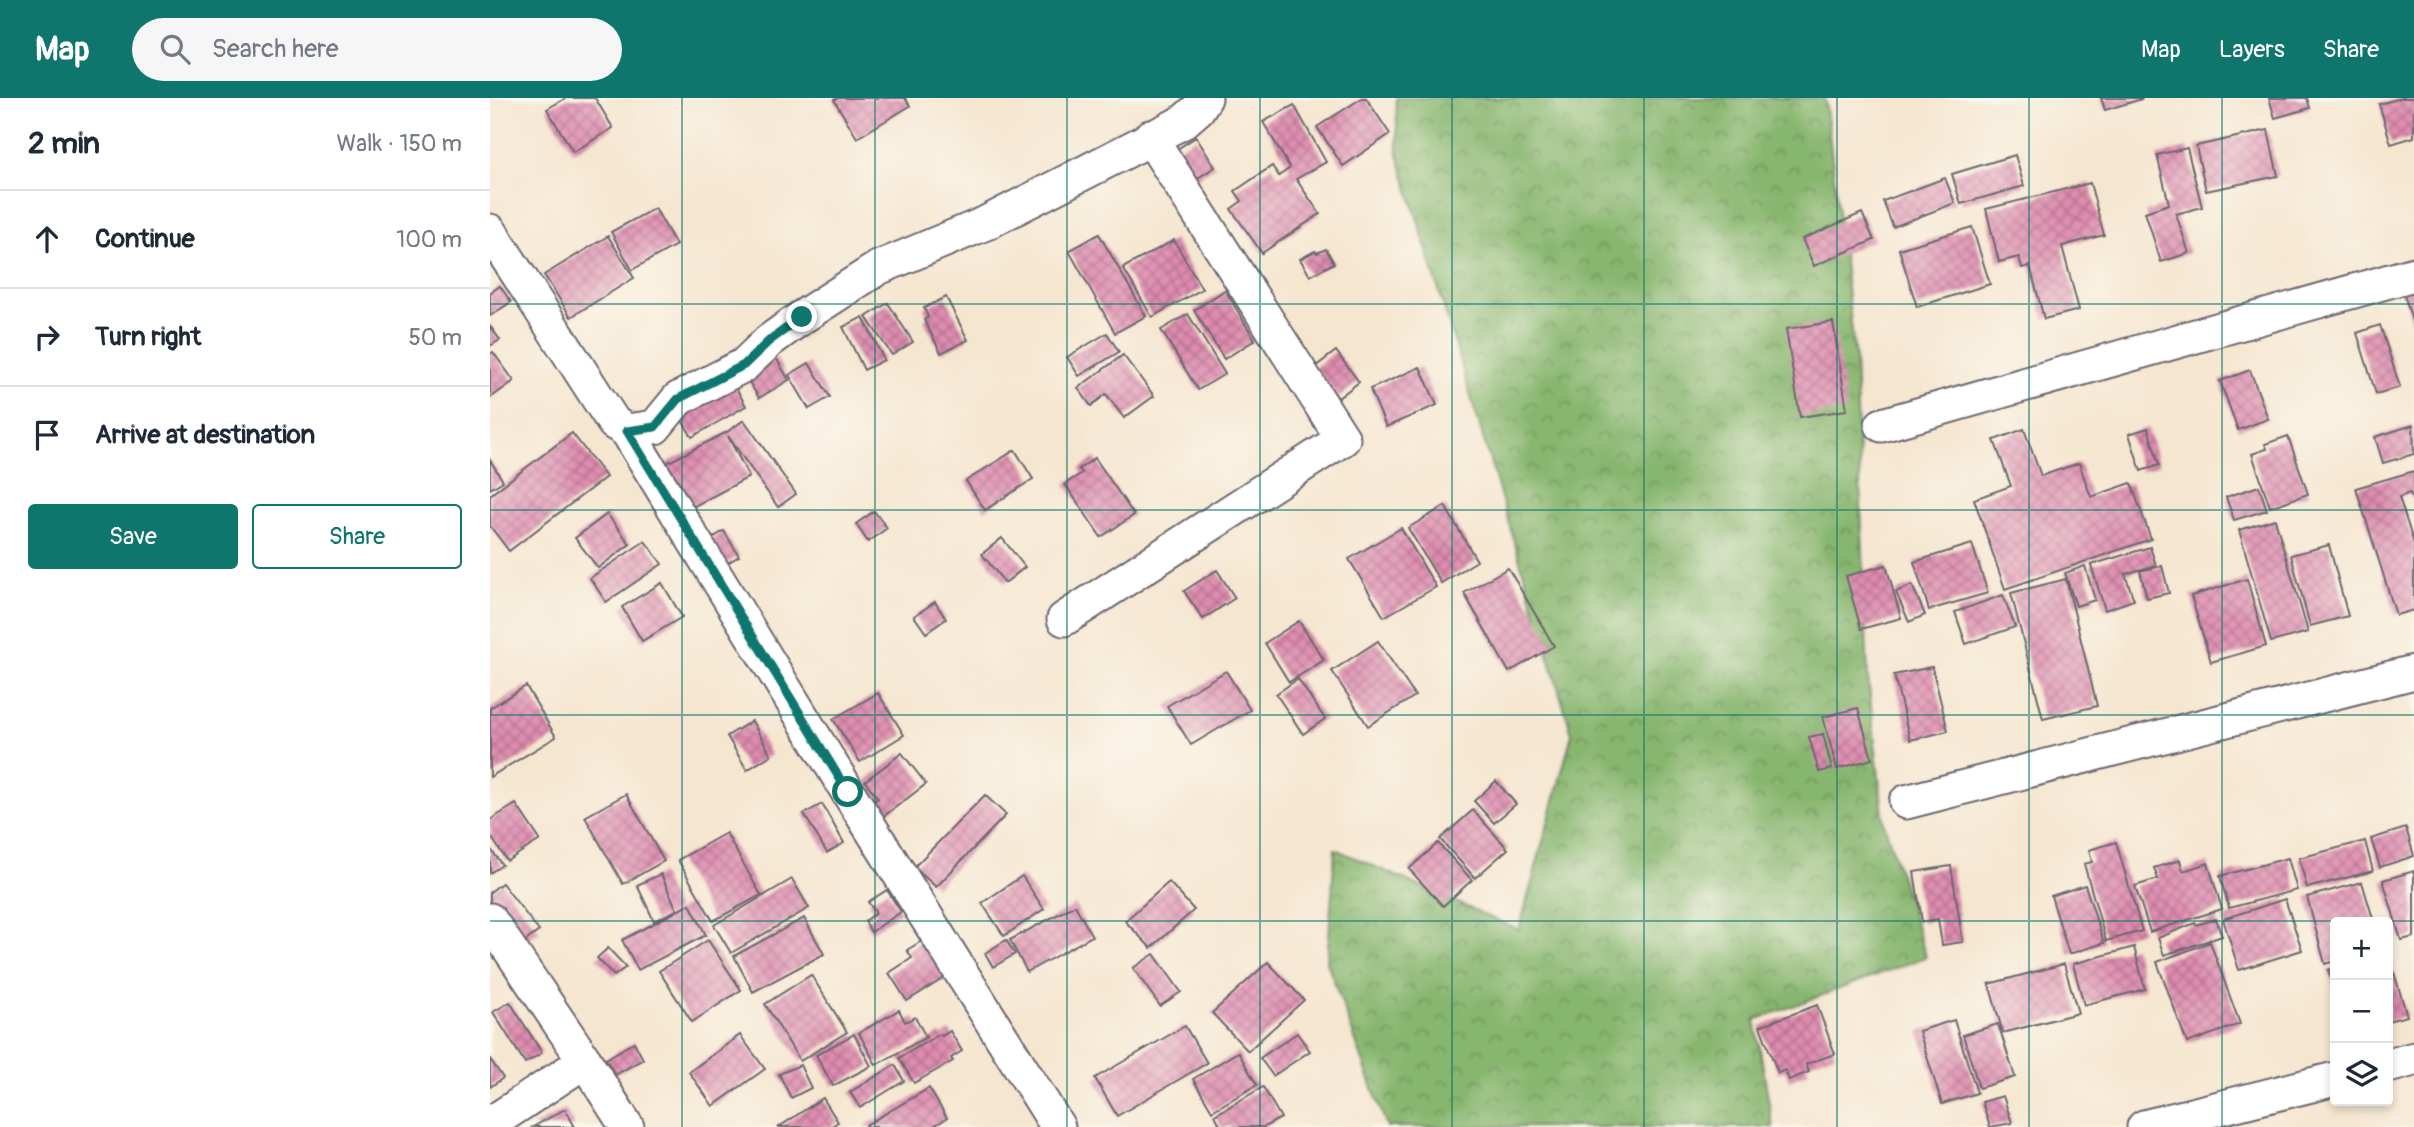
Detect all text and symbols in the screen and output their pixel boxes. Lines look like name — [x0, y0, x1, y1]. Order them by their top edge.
search box — [132, 18, 622, 81]
text: Map — [35, 29, 90, 70]
icon: search — [156, 30, 194, 68]
text: Search here — [212, 33, 339, 65]
text: Map — [2141, 35, 2181, 64]
text: Layers — [2219, 35, 2285, 64]
text: Share — [2323, 35, 2379, 64]
text: 2 min — [28, 125, 100, 162]
text: Walk · 150 m — [337, 129, 462, 158]
icon: ahead — [28, 220, 66, 258]
text: Continue — [95, 223, 195, 255]
text: 100 m — [396, 225, 462, 254]
route end — [786, 301, 817, 332]
icon: right — [28, 318, 66, 356]
text: Turn right — [95, 321, 201, 353]
text: 50 m — [408, 323, 462, 352]
icon: arrive — [28, 416, 66, 454]
text: Arrive at destination — [95, 419, 315, 451]
button: Save — [28, 504, 238, 569]
button: Share — [252, 504, 462, 569]
route start — [832, 776, 863, 807]
map controls — [2330, 917, 2393, 1106]
button: + — [2330, 917, 2393, 980]
button: − — [2330, 980, 2393, 1043]
button: layers — [2330, 1043, 2393, 1106]

